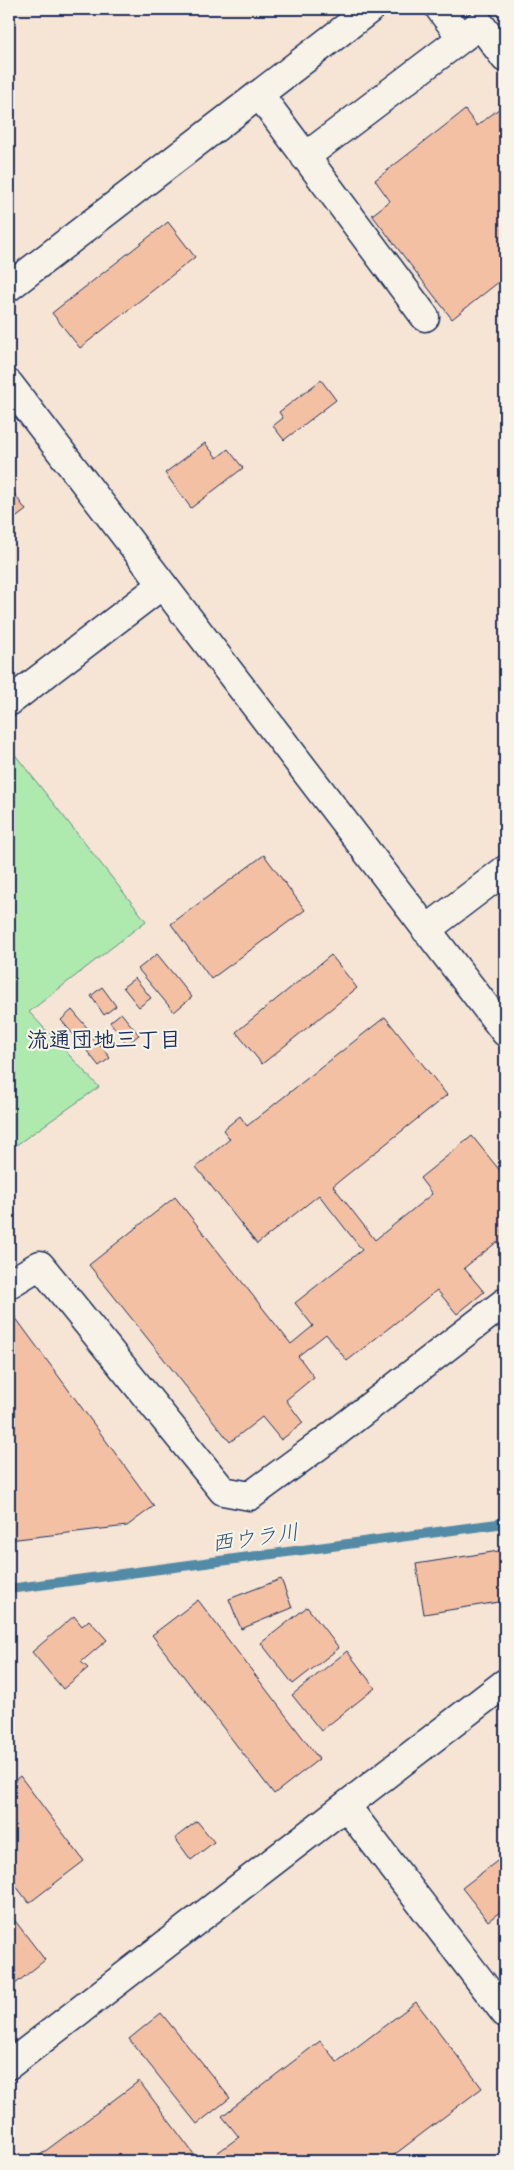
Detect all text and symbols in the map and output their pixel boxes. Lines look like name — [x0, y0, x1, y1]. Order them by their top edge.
district label: 流通団地三丁目 — [27, 1026, 181, 1054]
water label: 西ウラ川 — [210, 1518, 301, 1558]

